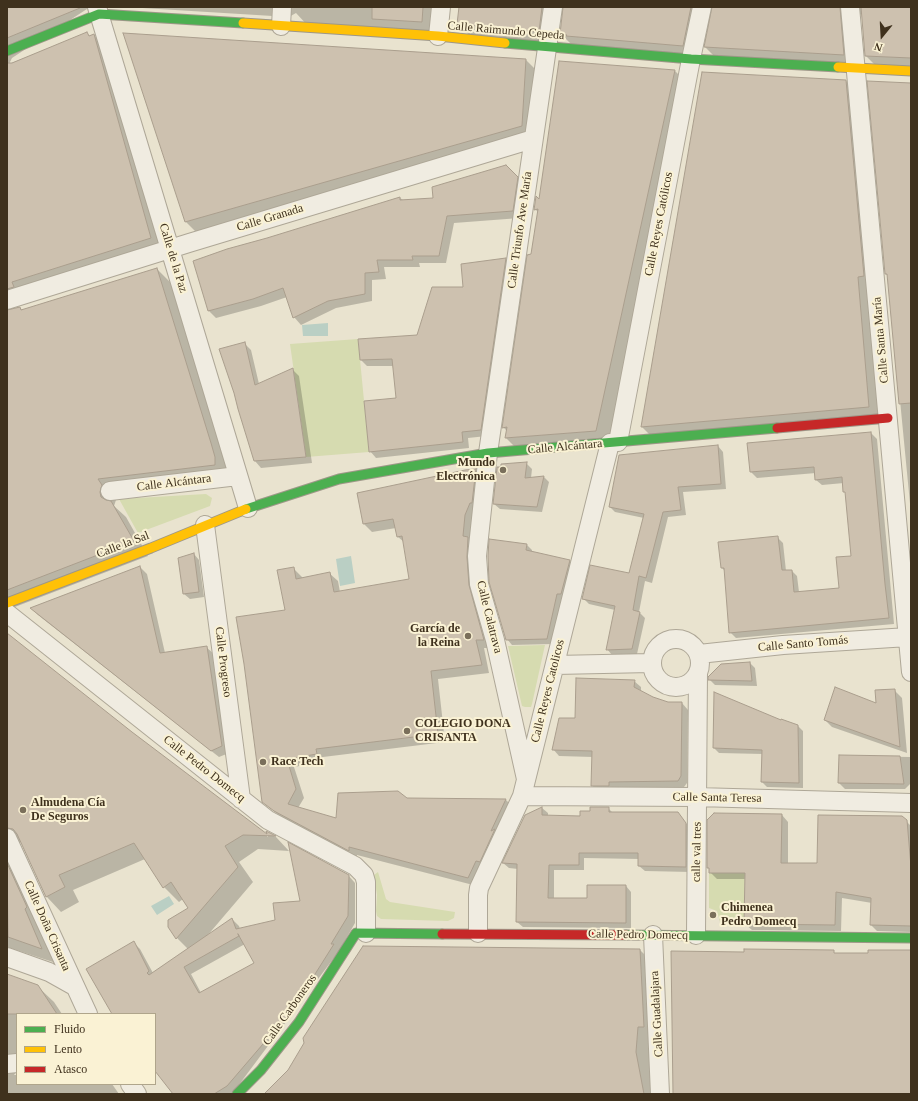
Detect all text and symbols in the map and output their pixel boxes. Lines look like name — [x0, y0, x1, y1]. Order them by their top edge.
north arrow — [862, 16, 902, 56]
street label: Calle Raimundo Cepeda — [447, 19, 565, 43]
text: N — [873, 40, 884, 54]
street label: Calle Triunfo Ave María — [505, 170, 535, 290]
street label: Calle Reyes Católicos — [642, 171, 676, 277]
street label: Calle Granada — [235, 201, 305, 235]
street label: Calle de la Paz — [156, 222, 190, 294]
street label: Calle Santa María — [870, 296, 892, 384]
street label: Calle Alcántara — [527, 437, 603, 457]
place label: Mundo Electrónica — [436, 456, 495, 484]
marker: Mundo Electrónica — [498, 465, 508, 475]
street label: Calle Alcántara — [136, 471, 212, 495]
street label: Calle la Sal — [95, 528, 151, 562]
street label: Calle Calatrava — [473, 579, 505, 655]
place label: García de la Reina — [410, 622, 460, 650]
street label: Calle Progreso — [212, 626, 234, 698]
marker: García de la Reina — [463, 631, 473, 641]
street label: Calle Santo Tomás — [757, 633, 849, 655]
street label: Calle Reyes Catolicos — [528, 638, 568, 744]
place label: COLEGIO DONA CRISANTA — [415, 717, 511, 745]
marker: COLEGIO DONA CRISANTA — [402, 726, 412, 736]
street label: Calle Pedro Domecq — [160, 733, 248, 805]
place label: Race Tech — [271, 755, 324, 769]
marker: Race Tech — [258, 757, 268, 767]
street label: Calle Santa Teresa — [672, 790, 762, 806]
place label: Almudena Cía De Seguros — [31, 796, 105, 824]
marker: Almudena Cía De Seguros — [18, 805, 28, 815]
street label: calle val tres — [689, 822, 705, 882]
street label: Calle Doña Crisanta — [21, 879, 73, 973]
place label: Chimenea Pedro Domecq — [721, 901, 796, 929]
marker: Chimenea Pedro Domecq — [708, 910, 718, 920]
street label: Calle Pedro Domecq — [588, 927, 688, 943]
street label: Calle Guadalajara — [648, 971, 666, 1057]
street label: Calle Carboneros — [260, 972, 320, 1048]
legend — [16, 1013, 156, 1085]
text: Fluido — [54, 1022, 85, 1036]
text: Lento — [54, 1042, 82, 1056]
text: Atasco — [54, 1062, 87, 1076]

